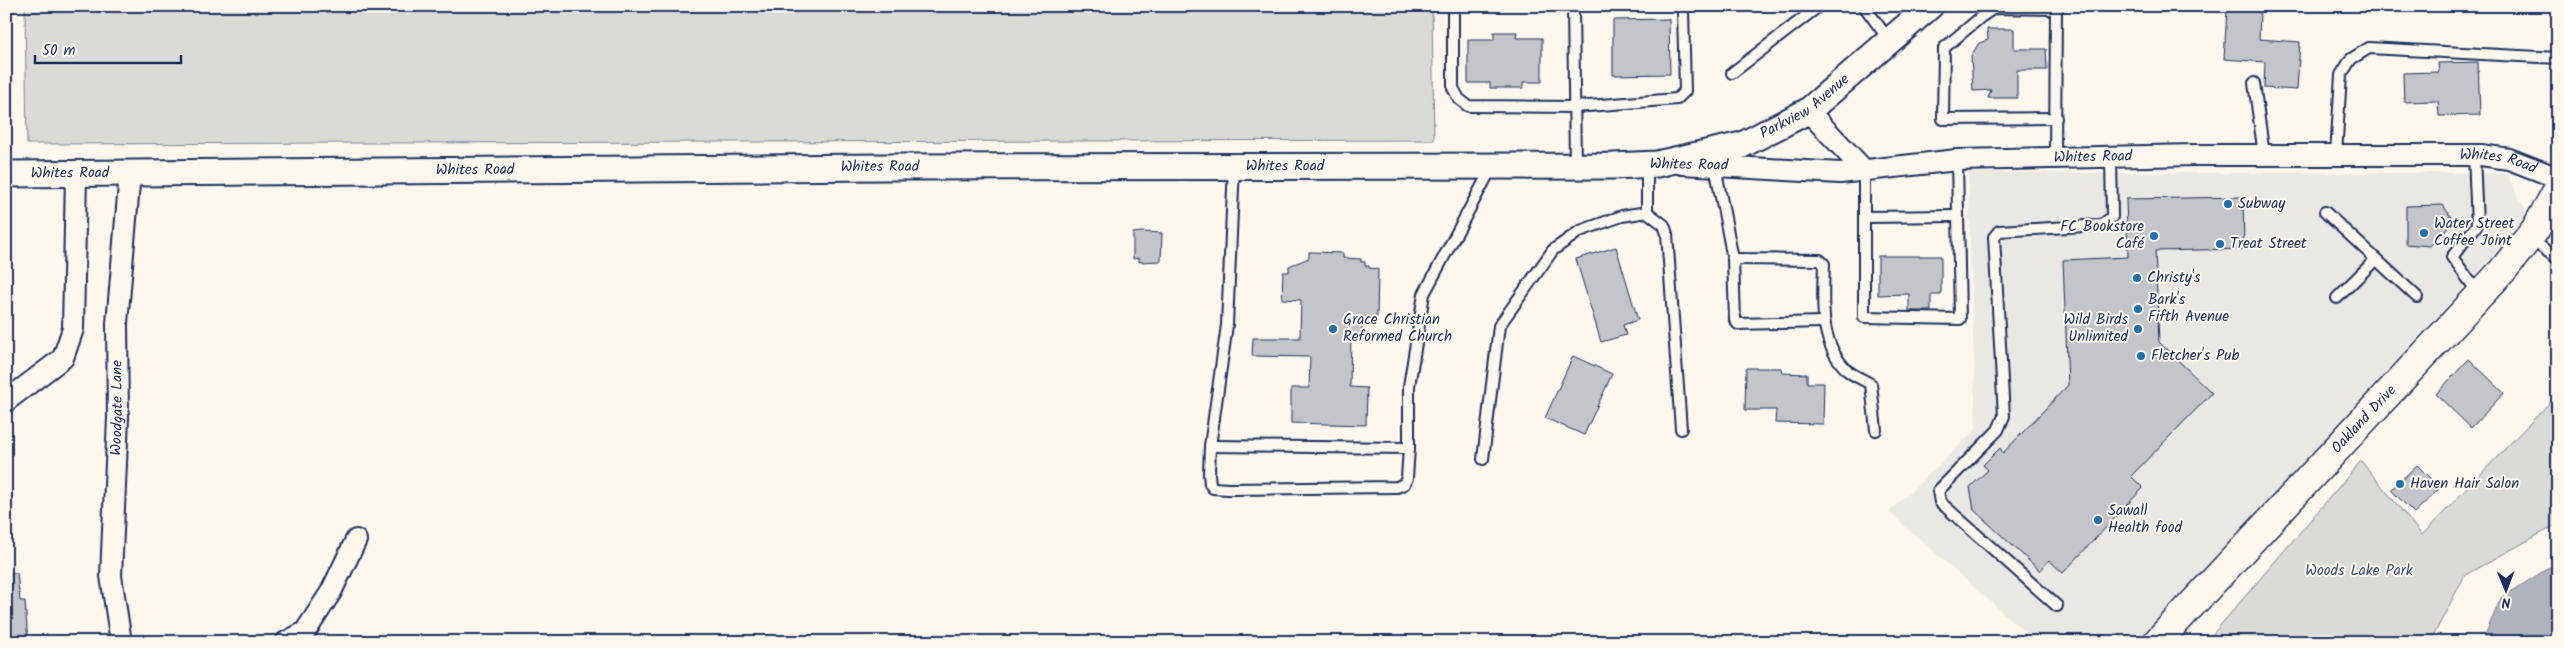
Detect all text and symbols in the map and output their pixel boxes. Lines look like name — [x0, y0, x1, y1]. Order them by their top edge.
scale bar — [35, 32, 181, 64]
text: 50 m — [42, 39, 76, 63]
street label: Parkview Avenue — [1756, 68, 1855, 146]
street label: Whites Road — [2460, 143, 2541, 181]
street label: Whites Road — [2054, 144, 2133, 170]
street label: Whites Road — [1650, 152, 1729, 178]
street label: Whites Road — [1246, 154, 1325, 179]
street label: Whites Road — [841, 155, 920, 179]
street label: Whites Road — [436, 158, 515, 183]
street label: Whites Road — [31, 161, 110, 186]
place label: Subway — [2238, 192, 2286, 216]
marker: Subway — [2222, 198, 2234, 210]
place label: Water Street Coffee Joint — [2434, 212, 2515, 253]
place label: FC Bookstore Café — [2060, 215, 2145, 256]
marker: Water Street Coffee Joint — [2418, 227, 2430, 239]
marker: FC Bookstore Café — [2148, 230, 2160, 242]
place label: Treat Street — [2230, 232, 2307, 256]
marker: Treat Street — [2214, 238, 2226, 250]
place label: Christy's — [2147, 266, 2201, 290]
marker: Christy's — [2131, 272, 2143, 284]
place label: Bark's Fifth Avenue — [2148, 288, 2229, 329]
marker: Bark's Fifth Avenue — [2132, 303, 2144, 315]
place label: Grace Christian Reformed Church — [1343, 308, 1452, 349]
place label: Wild Birds Unlimited — [2064, 308, 2129, 349]
marker: Grace Christian Reformed Church — [1327, 323, 1339, 335]
marker: Wild Birds Unlimited — [2132, 323, 2144, 335]
place label: Fletcher's Pub — [2151, 344, 2239, 368]
marker: Fletcher's Pub — [2135, 350, 2147, 362]
street label: Woodgate Lane — [104, 360, 130, 456]
street label: Oakland Drive — [2326, 379, 2403, 459]
place label: Haven Hair Salon — [2410, 472, 2519, 496]
marker: Haven Hair Salon — [2394, 478, 2406, 490]
place label: Sawall Health food — [2108, 499, 2183, 540]
marker: Sawall Health food — [2092, 514, 2104, 526]
park label: Woods Lake Park — [2305, 559, 2414, 583]
north arrow — [2482, 566, 2532, 616]
text: N — [2501, 591, 2511, 613]

